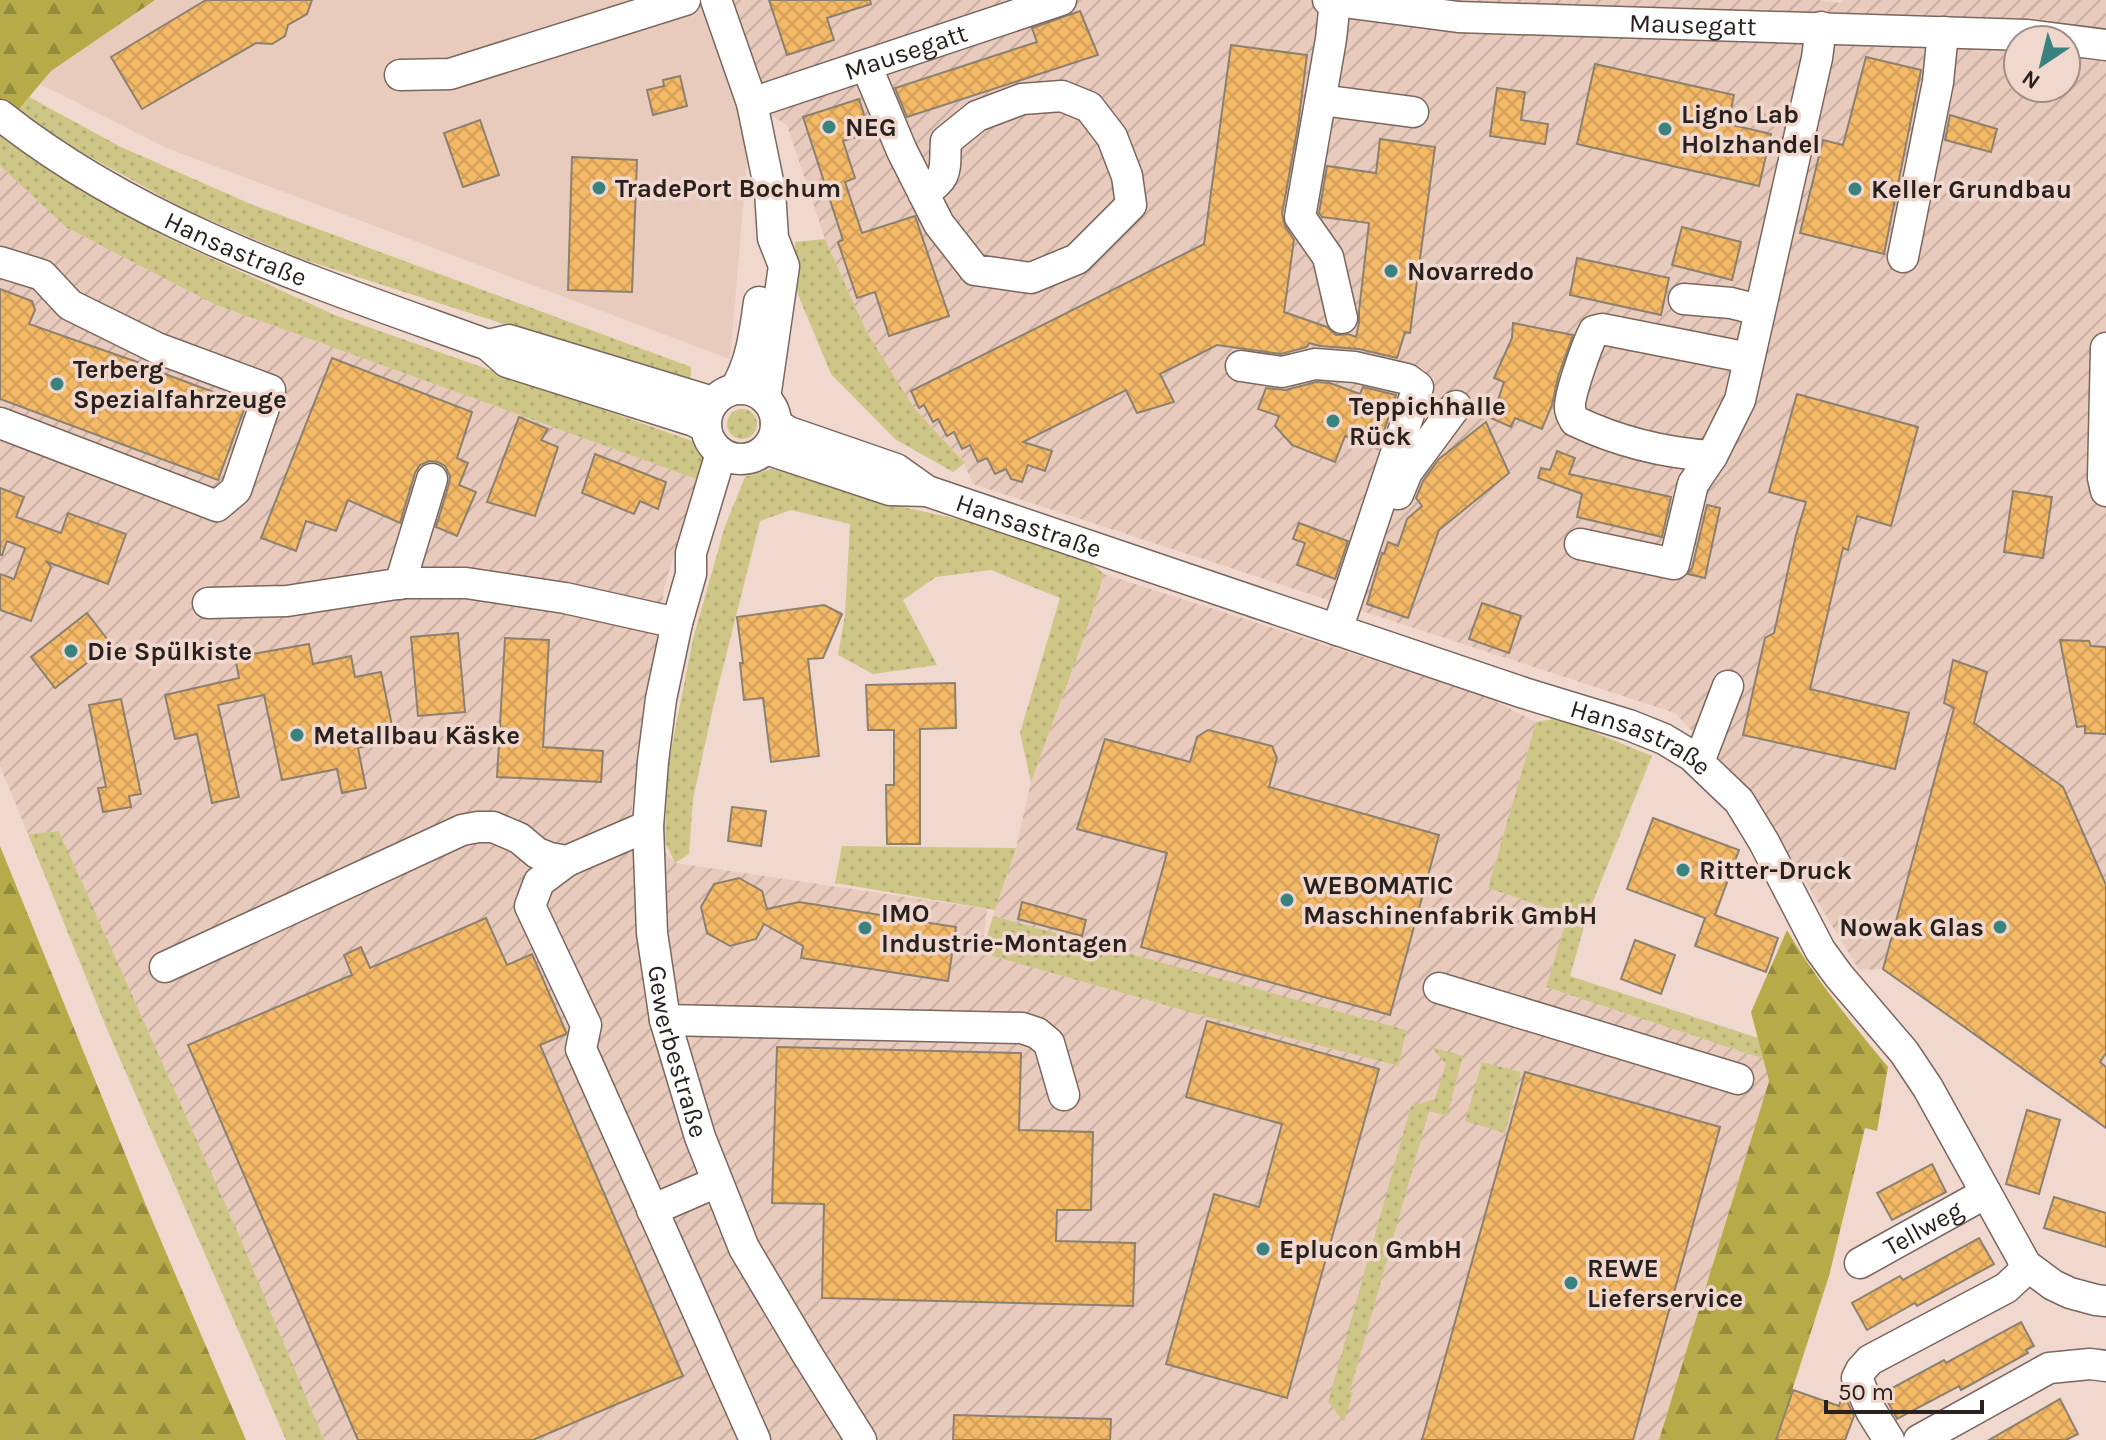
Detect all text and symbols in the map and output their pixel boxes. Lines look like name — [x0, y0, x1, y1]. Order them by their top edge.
street label: Mausegatt — [1628, 7, 1757, 42]
street label: Mausegatt — [840, 17, 971, 87]
north arrow — [2002, 24, 2082, 104]
text: N — [2017, 64, 2045, 95]
place label: Ligno Lab Holzhandel — [1681, 99, 1820, 160]
place label: NEG — [845, 112, 897, 143]
marker: NEG — [820, 118, 838, 136]
marker: Ligno Lab Holzhandel — [1656, 120, 1674, 138]
place label: TradePort Bochum — [615, 173, 841, 204]
place label: Keller Grundbau — [1871, 174, 2072, 205]
marker: TradePort Bochum — [590, 179, 608, 197]
marker: Keller Grundbau — [1846, 180, 1864, 198]
street label: Hansastraße — [159, 204, 311, 293]
place label: Novarredo — [1407, 256, 1534, 287]
marker: Novarredo — [1382, 262, 1400, 280]
place label: Terberg Spezialfahrzeuge — [73, 354, 287, 415]
marker: Terberg Spezialfahrzeuge — [48, 375, 66, 393]
place label: Teppichhalle Rück — [1349, 391, 1506, 452]
marker: Teppichhalle Rück — [1324, 412, 1342, 430]
street label: Hansastraße — [952, 486, 1106, 564]
place label: Die Spülkiste — [87, 636, 252, 667]
marker: Die Spülkiste — [62, 642, 80, 660]
street label: Hansastraße — [1567, 693, 1718, 782]
place label: Metallbau Käske — [313, 720, 520, 751]
marker: Metallbau Käske — [288, 726, 306, 744]
place label: Ritter-Druck — [1699, 855, 1852, 886]
marker: Ritter-Druck — [1674, 861, 1692, 879]
place label: WEBOMATIC Maschinenfabrik GmbH — [1303, 870, 1597, 931]
marker: WEBOMATIC Maschinenfabrik GmbH — [1278, 891, 1296, 909]
place label: IMO Industrie-Montagen — [881, 898, 1128, 959]
place label: Nowak Glas — [1839, 912, 1984, 943]
marker: Nowak Glas — [1991, 918, 2009, 936]
marker: IMO Industrie-Montagen — [856, 919, 874, 937]
street label: Gewerbestraße — [642, 963, 715, 1141]
street label: Tellweg — [1878, 1193, 1968, 1262]
place label: Eplucon GmbH — [1279, 1234, 1462, 1265]
marker: Eplucon GmbH — [1254, 1240, 1272, 1258]
place label: REWE Lieferservice — [1587, 1253, 1743, 1314]
marker: REWE Lieferservice — [1562, 1274, 1580, 1292]
scale bar — [1826, 1364, 1982, 1414]
text: 50 m — [1838, 1378, 1894, 1406]

